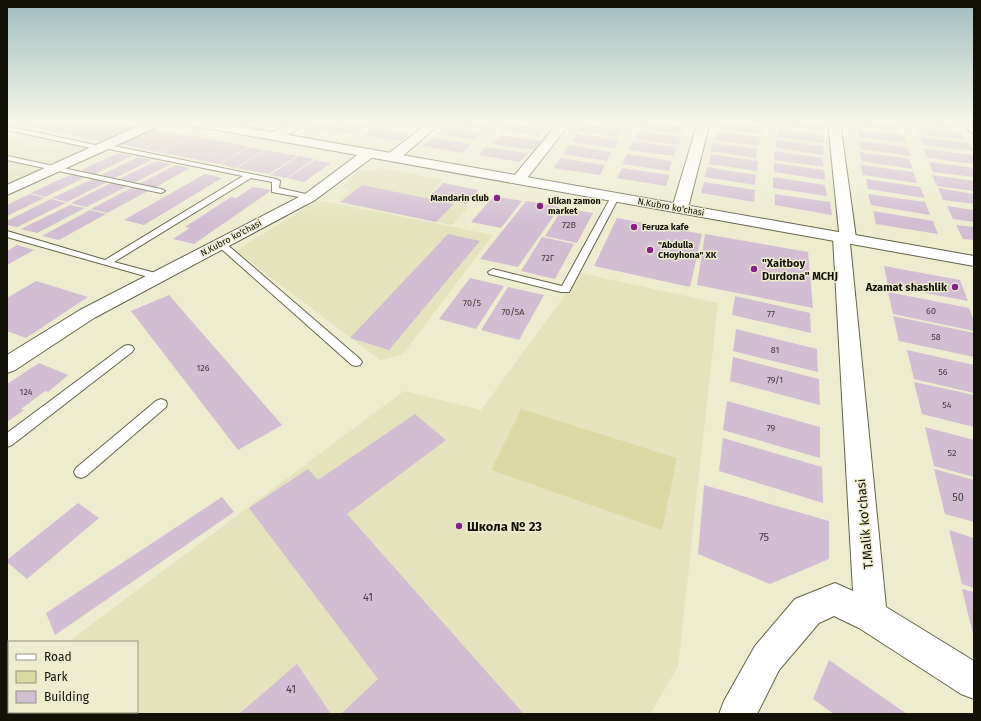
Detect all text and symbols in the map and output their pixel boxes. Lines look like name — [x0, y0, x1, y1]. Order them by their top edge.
place label: Mandarin club — [430, 193, 490, 203]
marker: Mandarin club — [492, 193, 502, 203]
place label: Ulkan zamon market — [548, 196, 601, 216]
street label: N.Kubro ko'chasi — [637, 196, 705, 218]
marker: Ulkan zamon market — [535, 201, 545, 211]
street label: N.Kubro ko'chasi — [199, 218, 263, 258]
house number: 72В — [562, 220, 576, 230]
marker: Feruza kafe — [629, 222, 639, 232]
place label: Feruza kafe — [642, 222, 689, 232]
place label: "Abdulla CHoyhona" XK — [658, 240, 717, 260]
marker: "Abdulla CHoyhona" XK — [645, 245, 655, 255]
house number: 72Г — [542, 253, 555, 263]
place label: "Xaitboy Durdona" MCHJ — [762, 257, 838, 283]
marker: "Xaitboy Durdona" MCHJ — [749, 264, 759, 274]
place label: Azamat shashlik — [865, 281, 948, 294]
marker: Azamat shashlik — [950, 282, 960, 292]
house number: 70/5 — [463, 298, 481, 308]
house number: 60 — [926, 306, 936, 316]
house number: 70/5А — [501, 307, 525, 317]
house number: 77 — [767, 309, 775, 319]
house number: 58 — [931, 332, 941, 342]
house number: 81 — [771, 345, 779, 355]
house number: 126 — [196, 363, 210, 373]
house number: 56 — [938, 367, 948, 377]
house number: 79/1 — [767, 375, 783, 385]
house number: 124 — [20, 387, 33, 397]
house number: 54 — [942, 400, 952, 410]
house number: 79 — [767, 423, 776, 433]
house number: 52 — [948, 448, 956, 458]
street label: T.Malik ko'chasi — [853, 478, 876, 570]
house number: 50 — [952, 491, 964, 504]
place label: Школа № 23 — [467, 519, 542, 534]
marker: Школа № 23 — [454, 521, 464, 531]
house number: 75 — [759, 531, 770, 544]
house number: 41 — [363, 591, 373, 604]
legend — [8, 641, 138, 713]
text: Road — [44, 650, 72, 664]
text: Park — [44, 670, 68, 684]
house number: 41 — [286, 683, 296, 696]
text: Building — [44, 690, 90, 704]

